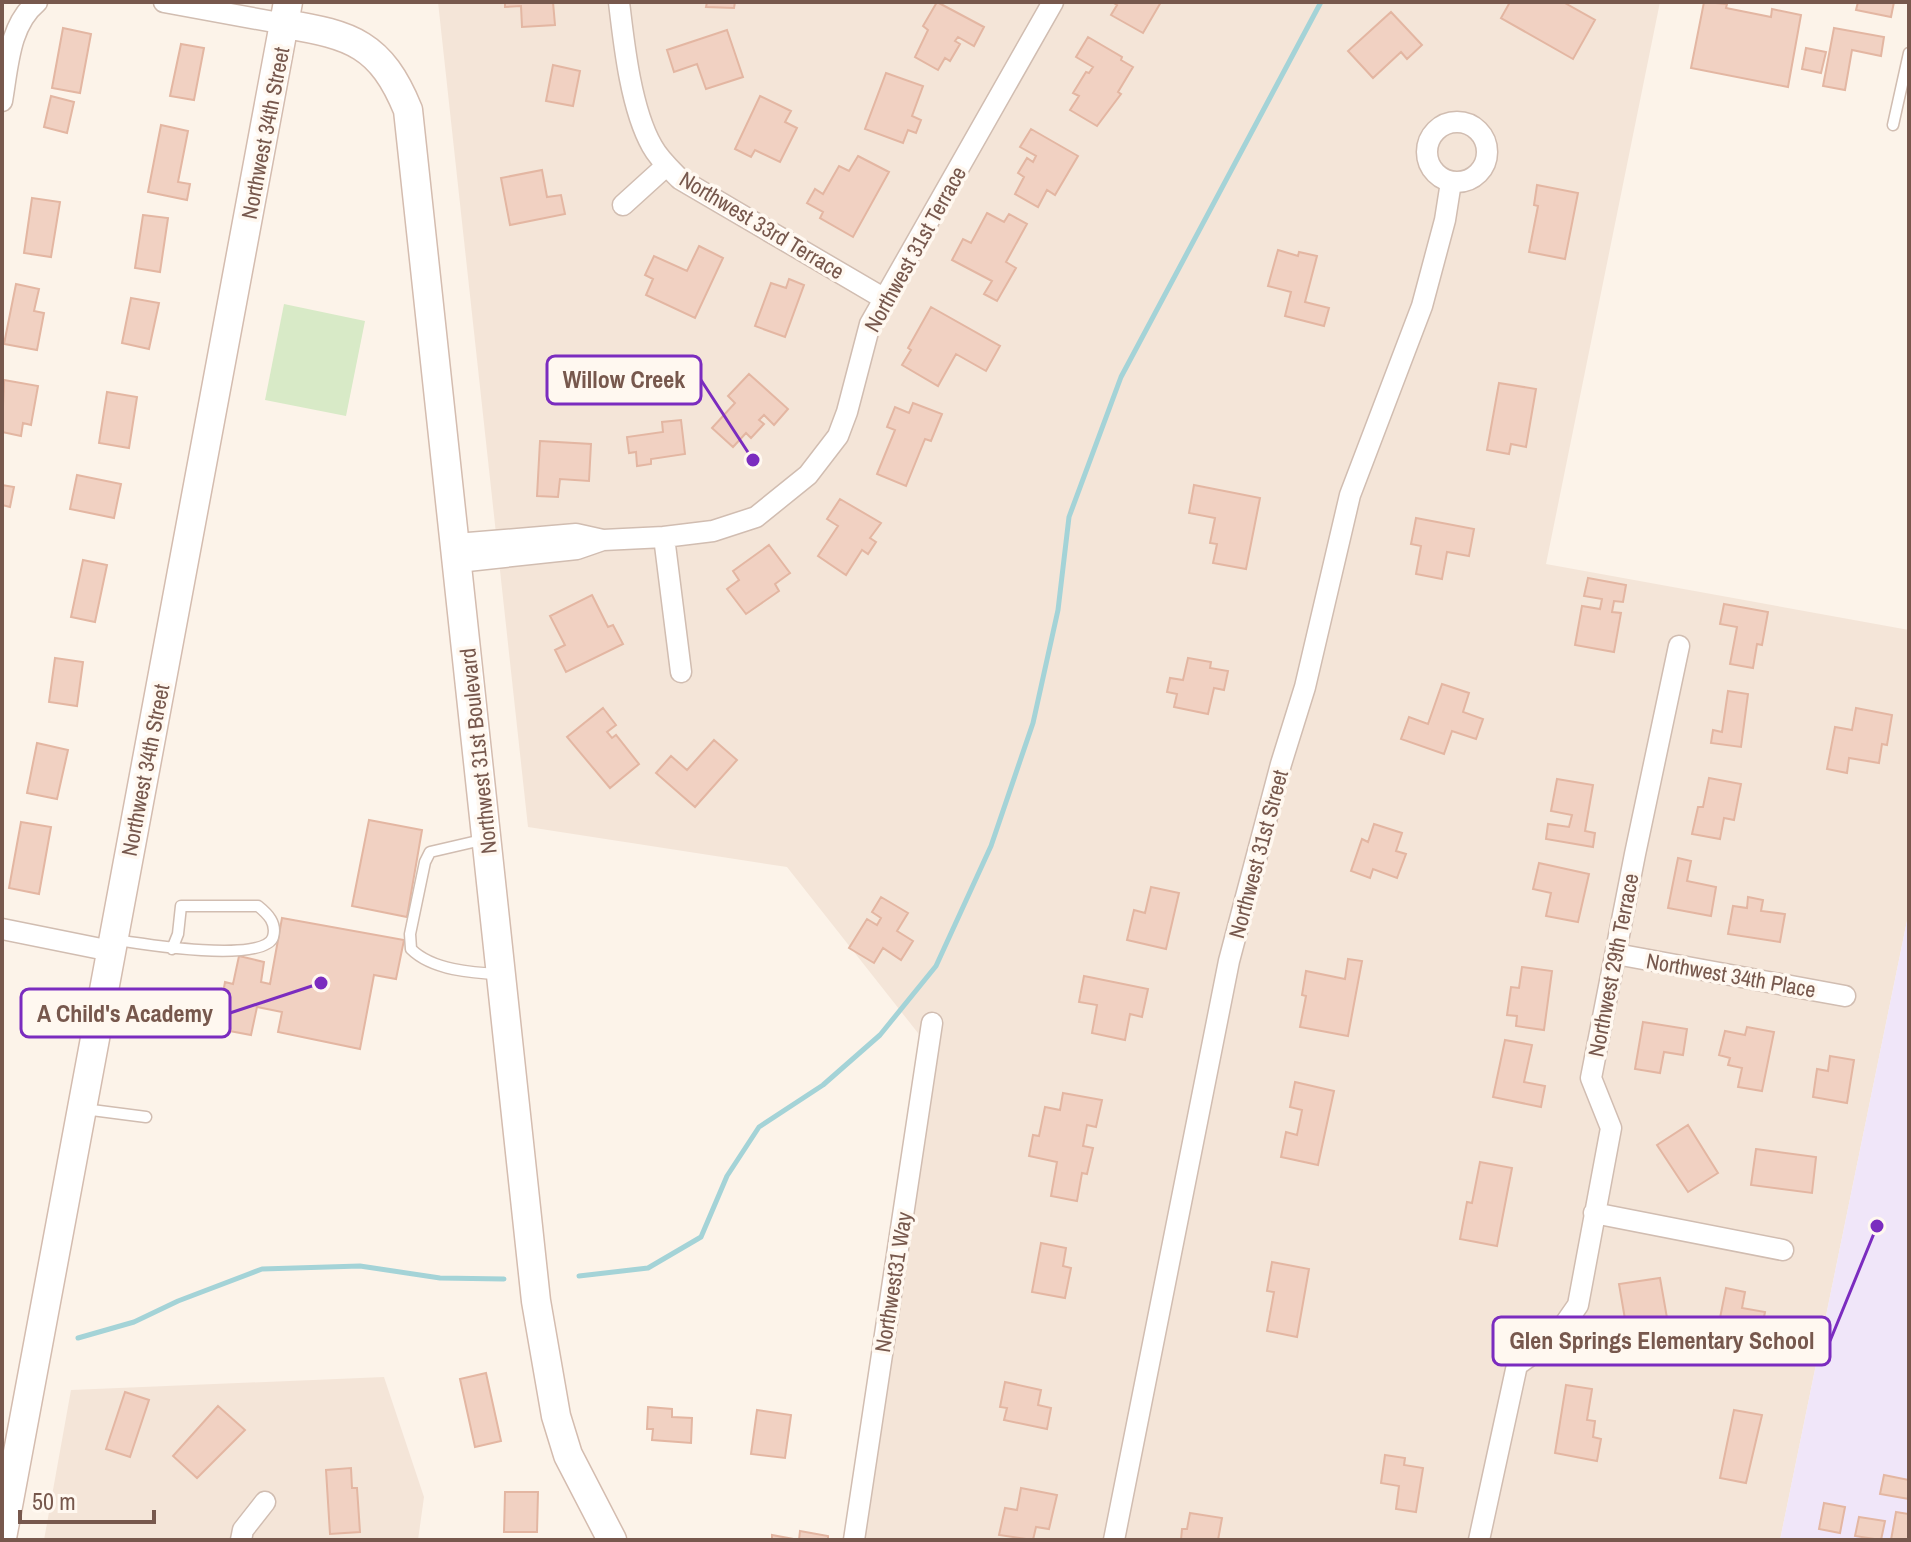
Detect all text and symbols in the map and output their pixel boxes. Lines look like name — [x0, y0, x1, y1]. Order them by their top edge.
street label: Northwest 34th Street — [234, 44, 296, 222]
street label: Northwest 31st Terrace — [857, 161, 973, 337]
street label: Northwest 33rd Terrace — [674, 164, 850, 286]
callout: Willow Creek — [547, 356, 701, 404]
text: Willow Creek — [563, 363, 685, 395]
street label: Northwest 31st Boulevard — [452, 647, 504, 855]
street label: Northwest 34th Street — [114, 681, 176, 859]
street label: Northwest 31st Street — [1221, 766, 1295, 942]
street label: Northwest 29th Terrace — [1581, 871, 1645, 1059]
street label: Northwest 34th Place — [1644, 945, 1818, 1005]
callout: A Child's Academy — [21, 989, 230, 1037]
text: A Child's Academy — [37, 997, 213, 1029]
street label: Northwest31 Way — [867, 1210, 919, 1354]
callout: Glen Springs Elementary School — [1493, 1317, 1830, 1365]
text: Glen Springs Elementary School — [1509, 1324, 1815, 1356]
scale bar — [20, 1474, 154, 1524]
text: 50 m — [32, 1485, 76, 1517]

